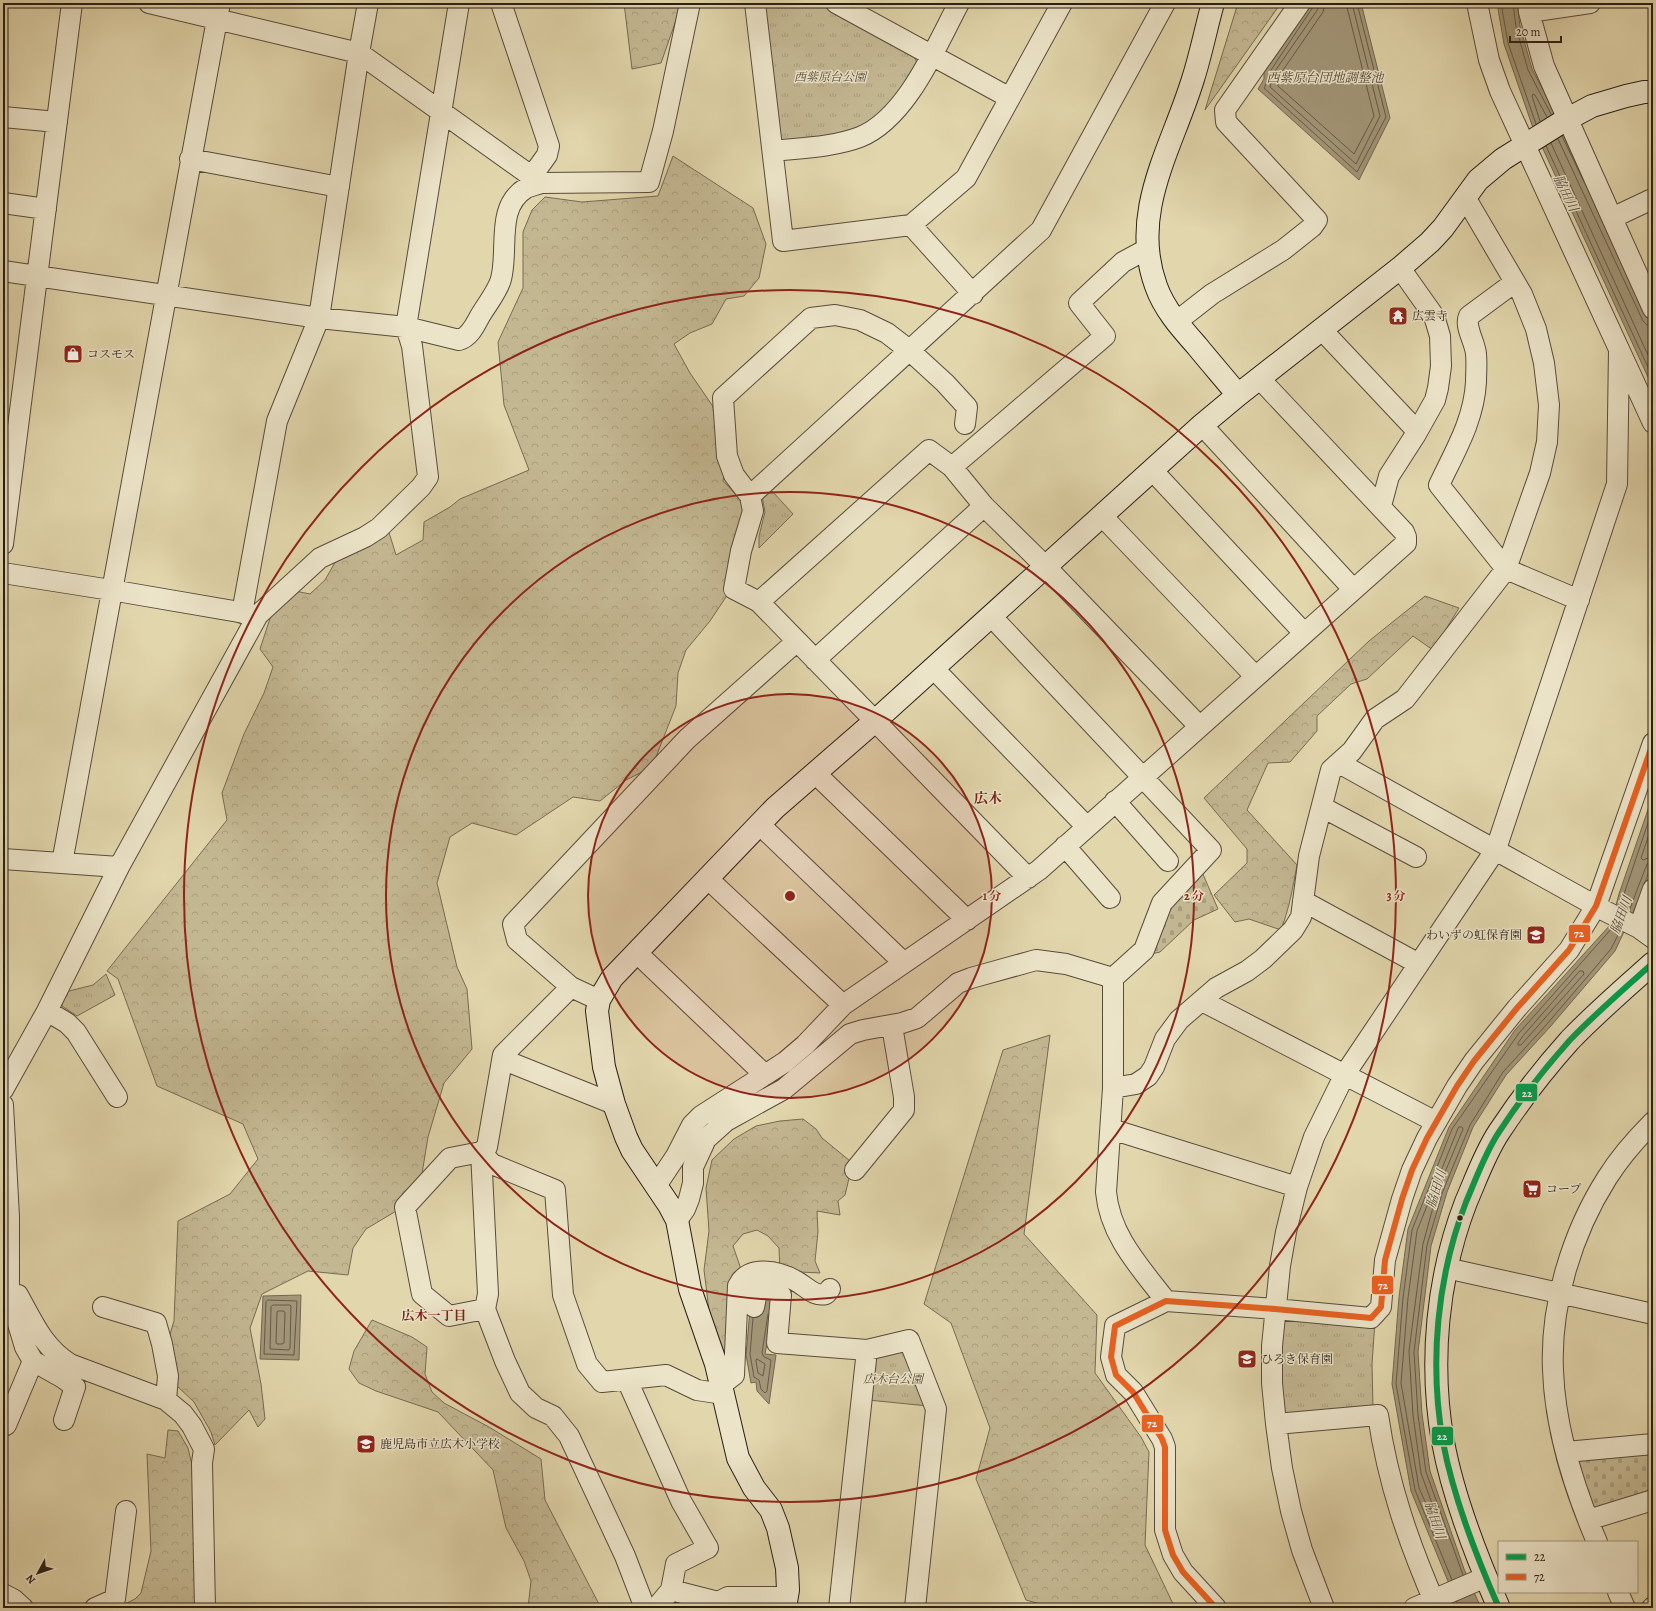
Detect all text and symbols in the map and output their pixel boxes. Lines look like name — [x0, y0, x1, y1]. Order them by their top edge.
scale bar — [1510, 18, 1561, 44]
text: 20 m — [1516, 24, 1540, 40]
park label: 西紫原台公園 — [794, 69, 868, 85]
water label: 西紫原台団地調整池 — [1266, 69, 1385, 86]
water label: 脇田川 — [1550, 172, 1583, 216]
temple icon: 広雲寺 — [1387, 305, 1409, 327]
place label: 広雲寺 — [1412, 308, 1448, 324]
shop icon: コスモス — [62, 343, 84, 365]
place label: コスモス — [87, 346, 135, 362]
district label: 広木 — [974, 789, 1002, 808]
text: 1 分 — [983, 888, 1001, 904]
text: 2 分 — [1184, 888, 1204, 904]
text: 3 分 — [1386, 888, 1406, 904]
centre of rings — [783, 889, 797, 903]
water label: 脇田川 — [1606, 892, 1636, 936]
school or university icon: わいずの虹保育園 — [1525, 924, 1547, 946]
line badge: 72 — [1568, 924, 1591, 943]
text: 72 — [1574, 926, 1585, 941]
place label: わいずの虹保育園 — [1426, 927, 1522, 943]
line badge: 22 — [1515, 1083, 1538, 1102]
text: 22 — [1522, 1086, 1533, 1101]
water label: 脇田川 — [1422, 1166, 1450, 1210]
supermarket icon: コープ — [1521, 1178, 1543, 1200]
place label: コープ — [1546, 1181, 1581, 1197]
unlabelled marker — [1455, 1213, 1465, 1223]
line badge: 72 — [1371, 1275, 1394, 1295]
text: 72 — [1378, 1278, 1389, 1293]
district label: 広木一丁目 — [401, 1307, 467, 1324]
school or university icon: ひろき保育園 — [1236, 1348, 1258, 1370]
place label: ひろき保育園 — [1261, 1351, 1333, 1367]
park label: 広木台公園 — [863, 1371, 925, 1387]
line badge: 72 — [1141, 1414, 1164, 1433]
text: 72 — [1147, 1416, 1158, 1431]
line badge: 22 — [1431, 1426, 1454, 1446]
text: 22 — [1437, 1429, 1448, 1444]
school or university icon: 鹿児島市立広木小学校 — [355, 1433, 377, 1455]
place label: 鹿児島市立広木小学校 — [380, 1436, 500, 1452]
water label: 脇田川 — [1421, 1499, 1450, 1543]
legend — [1498, 1541, 1638, 1593]
text: 22 — [1534, 1549, 1546, 1565]
north arrow — [18, 1553, 58, 1593]
text: 72 — [1534, 1569, 1545, 1585]
text: N — [22, 1571, 39, 1587]

